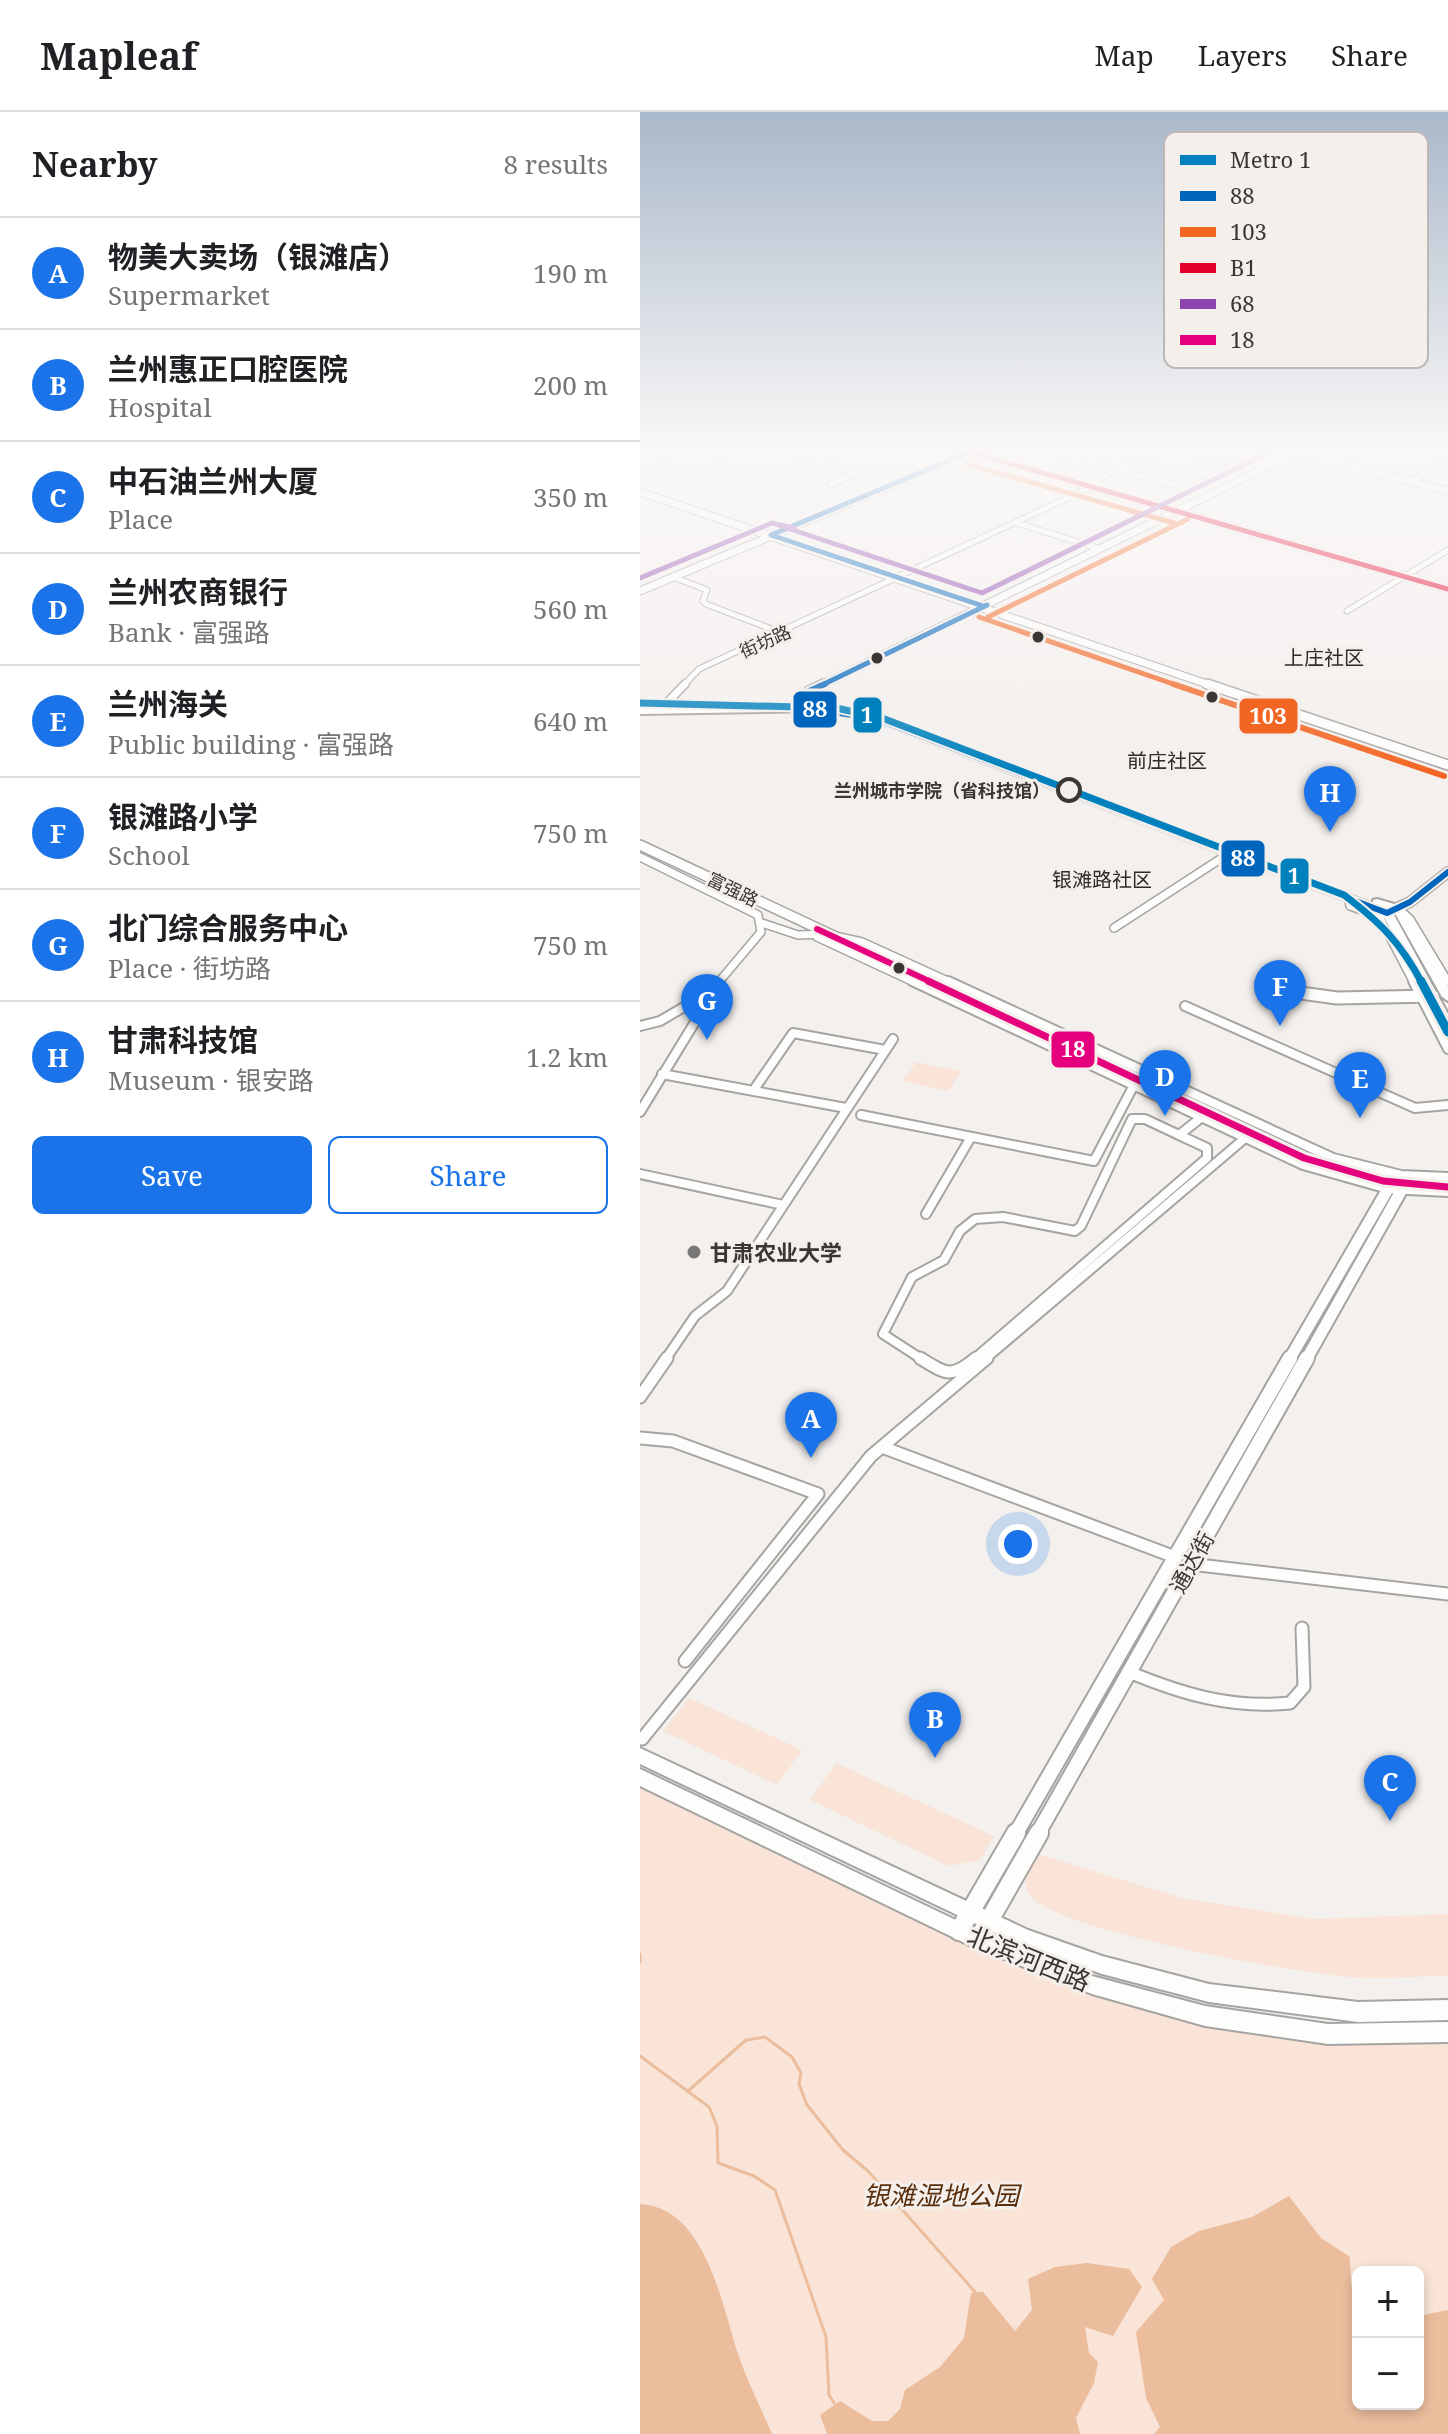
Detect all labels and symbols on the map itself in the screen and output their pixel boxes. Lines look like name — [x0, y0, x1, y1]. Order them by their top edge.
legend — [1164, 132, 1428, 368]
text: Metro 1 — [1230, 144, 1311, 174]
text: 88 — [1230, 180, 1255, 210]
text: 103 — [1230, 216, 1267, 246]
text: B1 — [1230, 252, 1257, 282]
text: 68 — [1230, 288, 1255, 318]
text: 18 — [1230, 324, 1255, 354]
street label: 街坊路 — [735, 619, 795, 663]
unlabelled marker — [1030, 629, 1046, 645]
district label: 上庄社区 — [1284, 644, 1364, 671]
unlabelled marker — [869, 650, 885, 666]
unlabelled marker — [1204, 689, 1220, 705]
line badge: 88 — [792, 690, 838, 729]
text: 88 — [803, 693, 827, 723]
line badge: 1 — [852, 696, 883, 734]
line badge: 103 — [1238, 697, 1299, 735]
text: 1 — [861, 699, 873, 729]
text: 103 — [1249, 700, 1287, 730]
district label: 前庄社区 — [1127, 747, 1207, 774]
pin: H — [1304, 766, 1356, 832]
place label: 兰州城市学院（省科技馆） — [834, 778, 1050, 802]
marker: 兰州城市学院（省科技馆） — [1057, 778, 1081, 802]
line badge: 88 — [1220, 839, 1266, 878]
text: 88 — [1231, 842, 1255, 872]
line badge: 1 — [1279, 857, 1310, 895]
text: 1 — [1288, 860, 1300, 890]
street label: 富强路 — [703, 866, 763, 912]
district label: 银滩路社区 — [1052, 866, 1152, 893]
unlabelled marker — [891, 960, 907, 976]
pin: F — [1254, 960, 1306, 1026]
pin: G — [681, 974, 733, 1040]
line badge: 18 — [1050, 1030, 1096, 1069]
text: 18 — [1061, 1033, 1085, 1063]
pin: D — [1139, 1050, 1191, 1116]
pin: E — [1334, 1052, 1386, 1118]
place label: 甘肃农业大学 — [710, 1237, 842, 1267]
marker: 甘肃农业大学 — [685, 1243, 703, 1261]
pin: A — [785, 1392, 837, 1458]
your location — [998, 1524, 1038, 1564]
street label: 通达街 — [1162, 1526, 1220, 1598]
pin: B — [909, 1692, 961, 1758]
pin: C — [1364, 1755, 1416, 1821]
street label: 北滨河西路 — [962, 1917, 1096, 1999]
park label: 银滩湿地公园 — [863, 2177, 1023, 2213]

